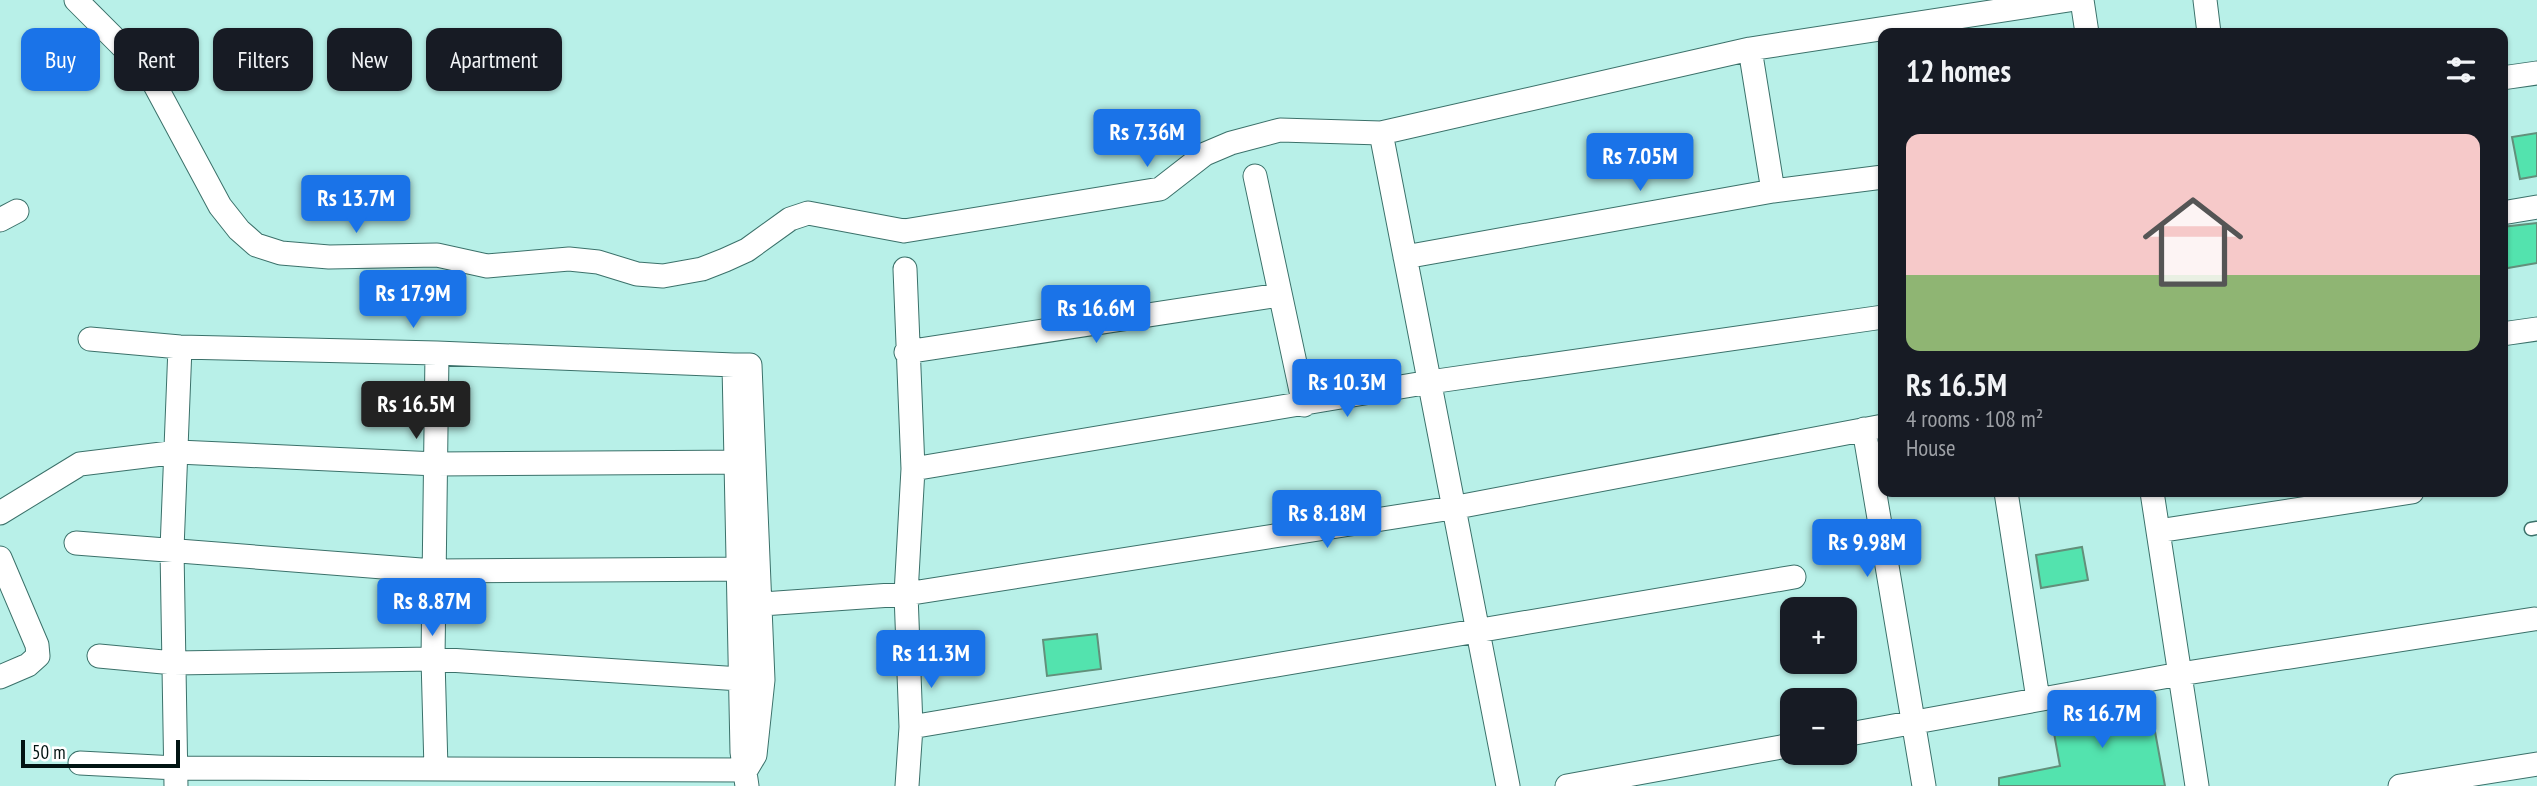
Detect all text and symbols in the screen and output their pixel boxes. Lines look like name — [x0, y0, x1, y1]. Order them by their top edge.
chip: Buy — [21, 28, 100, 91]
chip: Rent — [114, 28, 199, 91]
chip: Filters — [213, 28, 313, 91]
chip: New — [327, 28, 412, 91]
chip: Apartment — [426, 28, 562, 91]
text: 12 homes — [1906, 51, 2011, 90]
icon: filters — [2442, 51, 2480, 89]
pin: Rs 7.36M — [1075, 110, 1219, 169]
text: Rs 7.36M — [1109, 117, 1185, 146]
pin: Rs 7.05M — [1568, 134, 1712, 193]
text: Rs 7.05M — [1602, 141, 1678, 170]
pin: Rs 13.7M — [284, 176, 428, 235]
icon: home — [2130, 179, 2256, 305]
text: Rs 13.7M — [317, 183, 395, 212]
pin: Rs 17.9M — [341, 270, 485, 330]
text: Rs 17.9M — [375, 278, 451, 307]
pin: Rs 16.6M — [1024, 286, 1168, 345]
text: Rs 16.6M — [1057, 293, 1135, 322]
pin: Rs 10.3M — [1275, 360, 1419, 419]
text: Rs 16.5M — [1906, 365, 2007, 404]
text: Rs 10.3M — [1308, 367, 1386, 396]
pin: Rs 16.5M — [344, 382, 488, 441]
text: Rs 16.5M — [377, 389, 455, 418]
text: 4 rooms · 108 m² — [1906, 404, 2043, 433]
text: House — [1906, 433, 1956, 462]
pin: Rs 8.18M — [1255, 490, 1399, 550]
text: Rs 8.18M — [1288, 498, 1366, 527]
pin: Rs 9.98M — [1795, 520, 1939, 579]
text: Rs 9.98M — [1828, 527, 1906, 556]
pin: Rs 8.87M — [360, 578, 504, 638]
text: Rs 8.87M — [393, 586, 471, 615]
map controls — [1780, 597, 1857, 765]
button: + — [1780, 597, 1857, 674]
pin: Rs 11.3M — [859, 630, 1003, 690]
text: Rs 11.3M — [892, 638, 970, 667]
button: − — [1780, 688, 1857, 765]
pin: Rs 16.7M — [2030, 690, 2174, 750]
text: Rs 16.7M — [2063, 698, 2141, 727]
scale bar — [21, 737, 180, 769]
text: 50 m — [32, 740, 66, 764]

